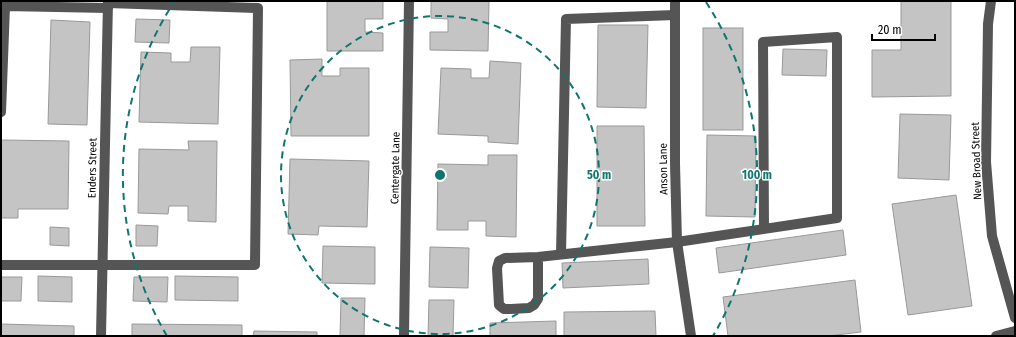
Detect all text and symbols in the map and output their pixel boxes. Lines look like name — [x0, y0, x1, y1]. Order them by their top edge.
scale bar — [872, 16, 935, 42]
text: 20 m — [878, 23, 902, 37]
street label: New Broad Street — [969, 121, 984, 200]
street label: Centergate Lane — [388, 132, 403, 204]
street label: Enders Street — [85, 137, 100, 198]
street label: Anson Lane — [657, 143, 670, 195]
centre of rings — [433, 168, 447, 182]
text: 50 m — [587, 168, 611, 182]
text: 100 m — [742, 168, 772, 182]

